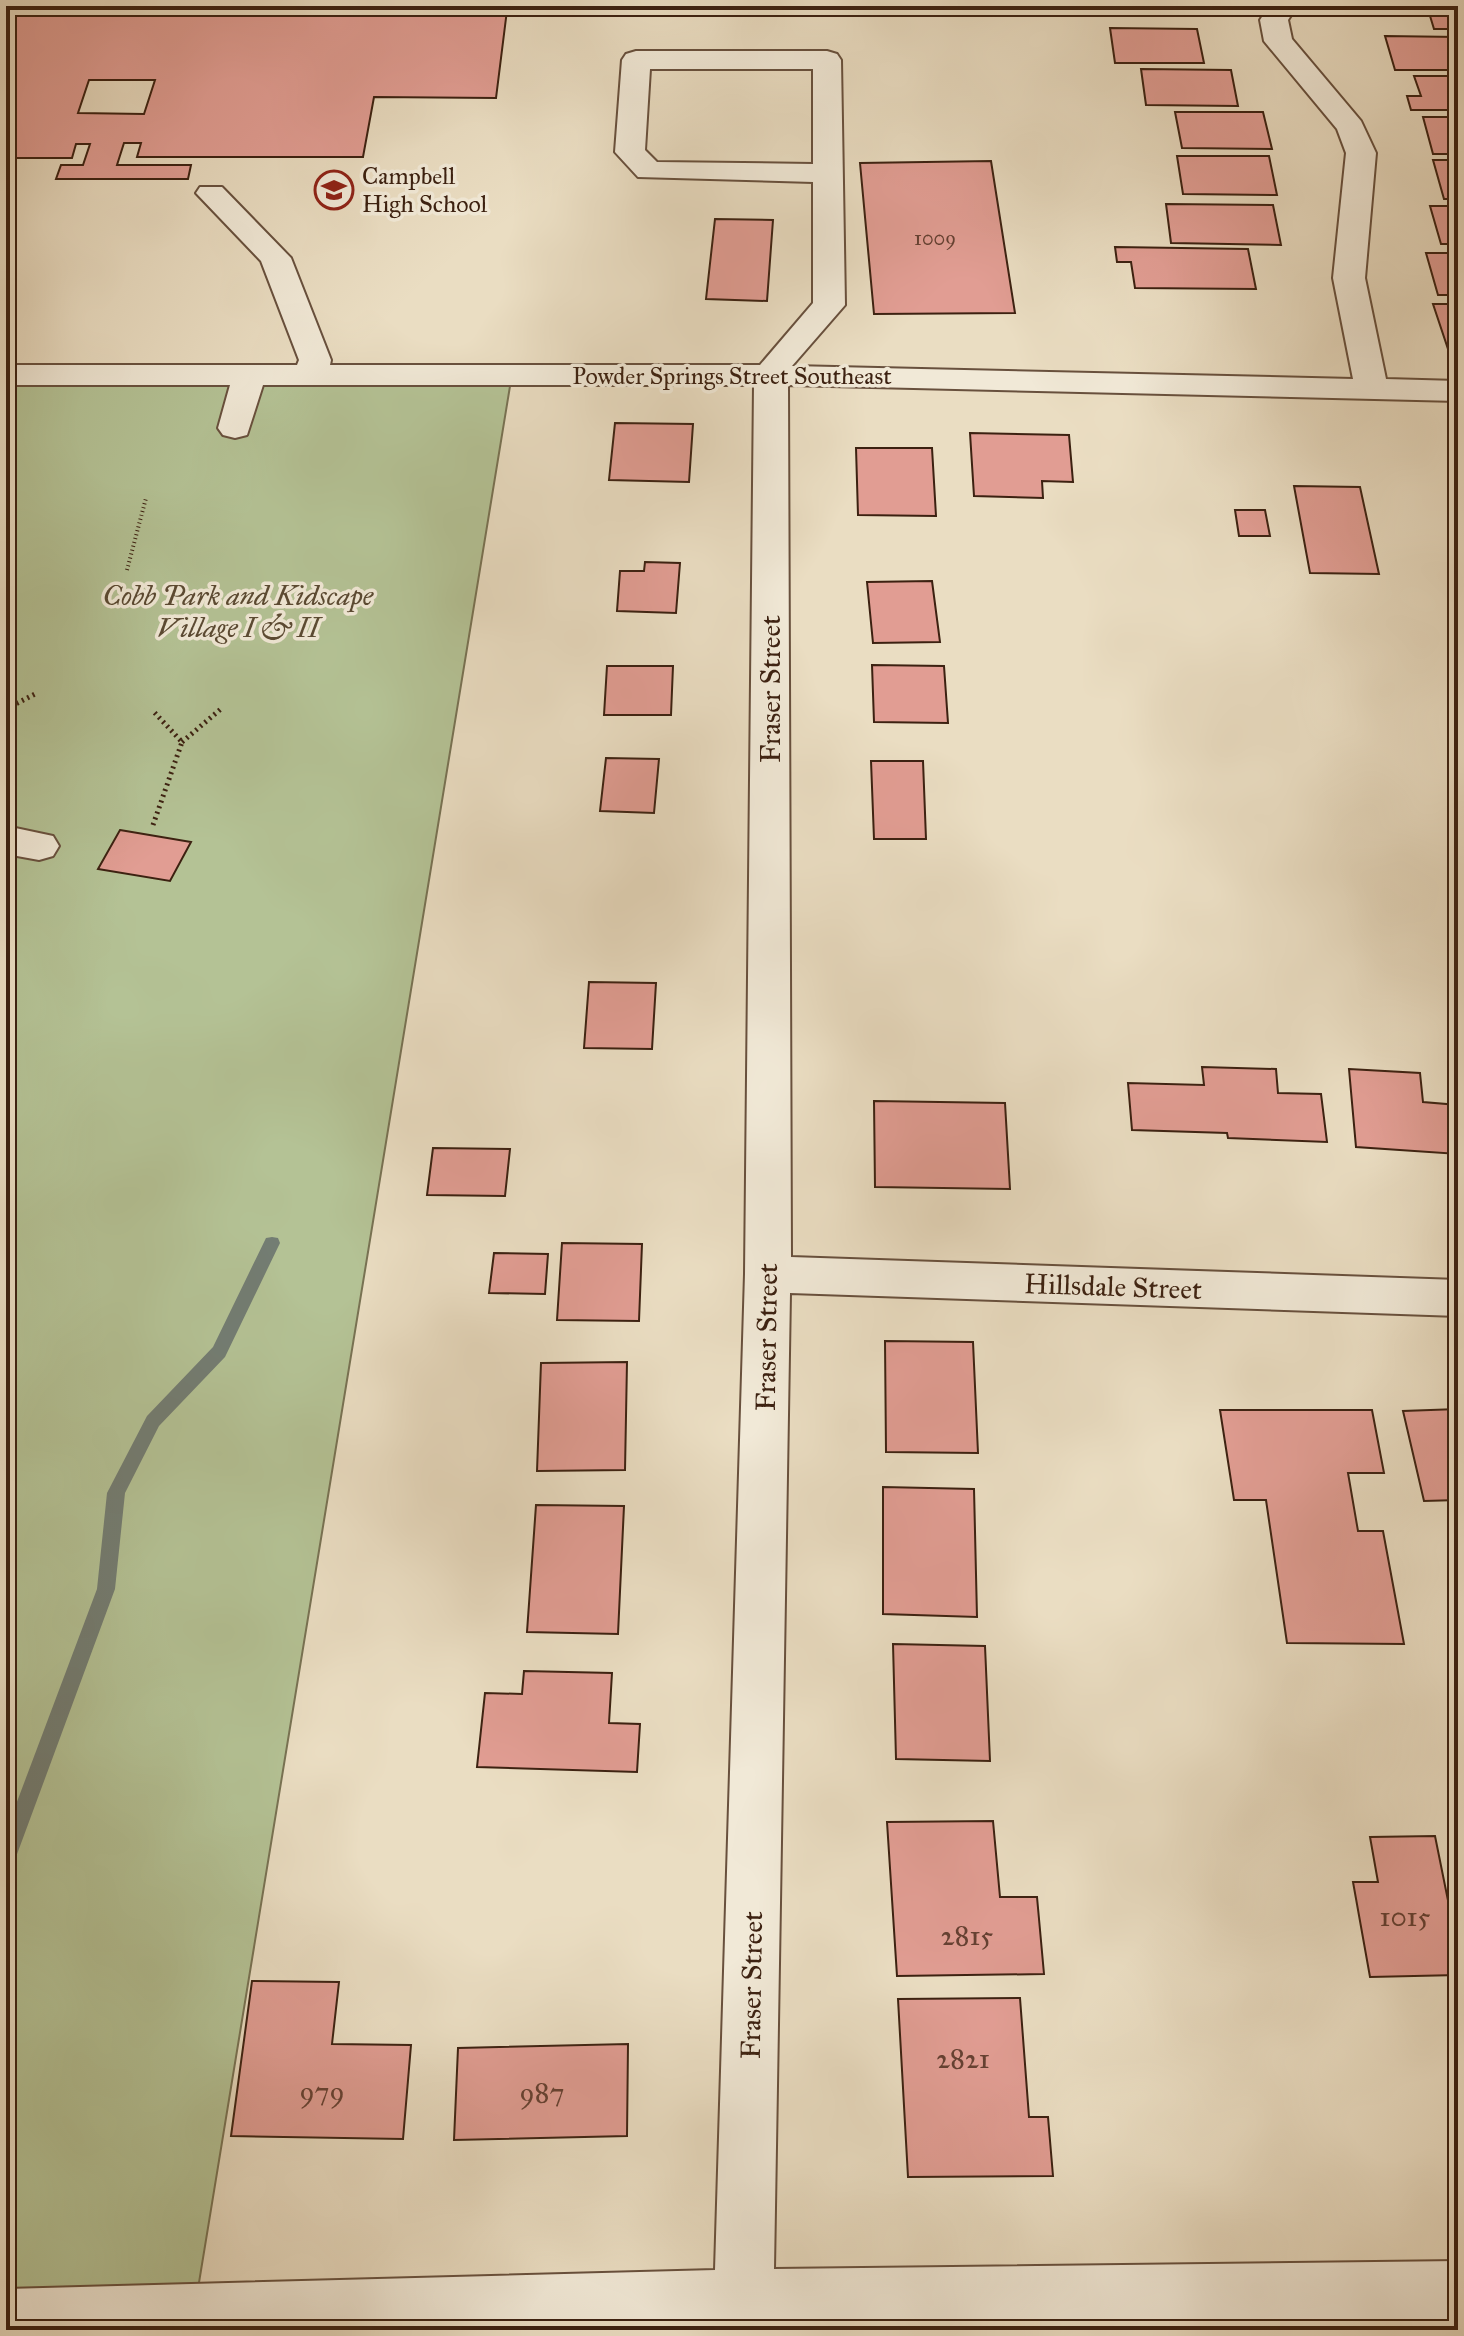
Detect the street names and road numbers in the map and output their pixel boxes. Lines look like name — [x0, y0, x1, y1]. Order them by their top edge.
street label: Powder Springs Street Southeast — [572, 361, 892, 391]
street label: Fraser Street — [753, 615, 788, 763]
street label: Fraser Street — [748, 1263, 785, 1411]
street label: Hillsdale Street — [1023, 1266, 1203, 1307]
street label: Fraser Street — [733, 1911, 770, 2059]

